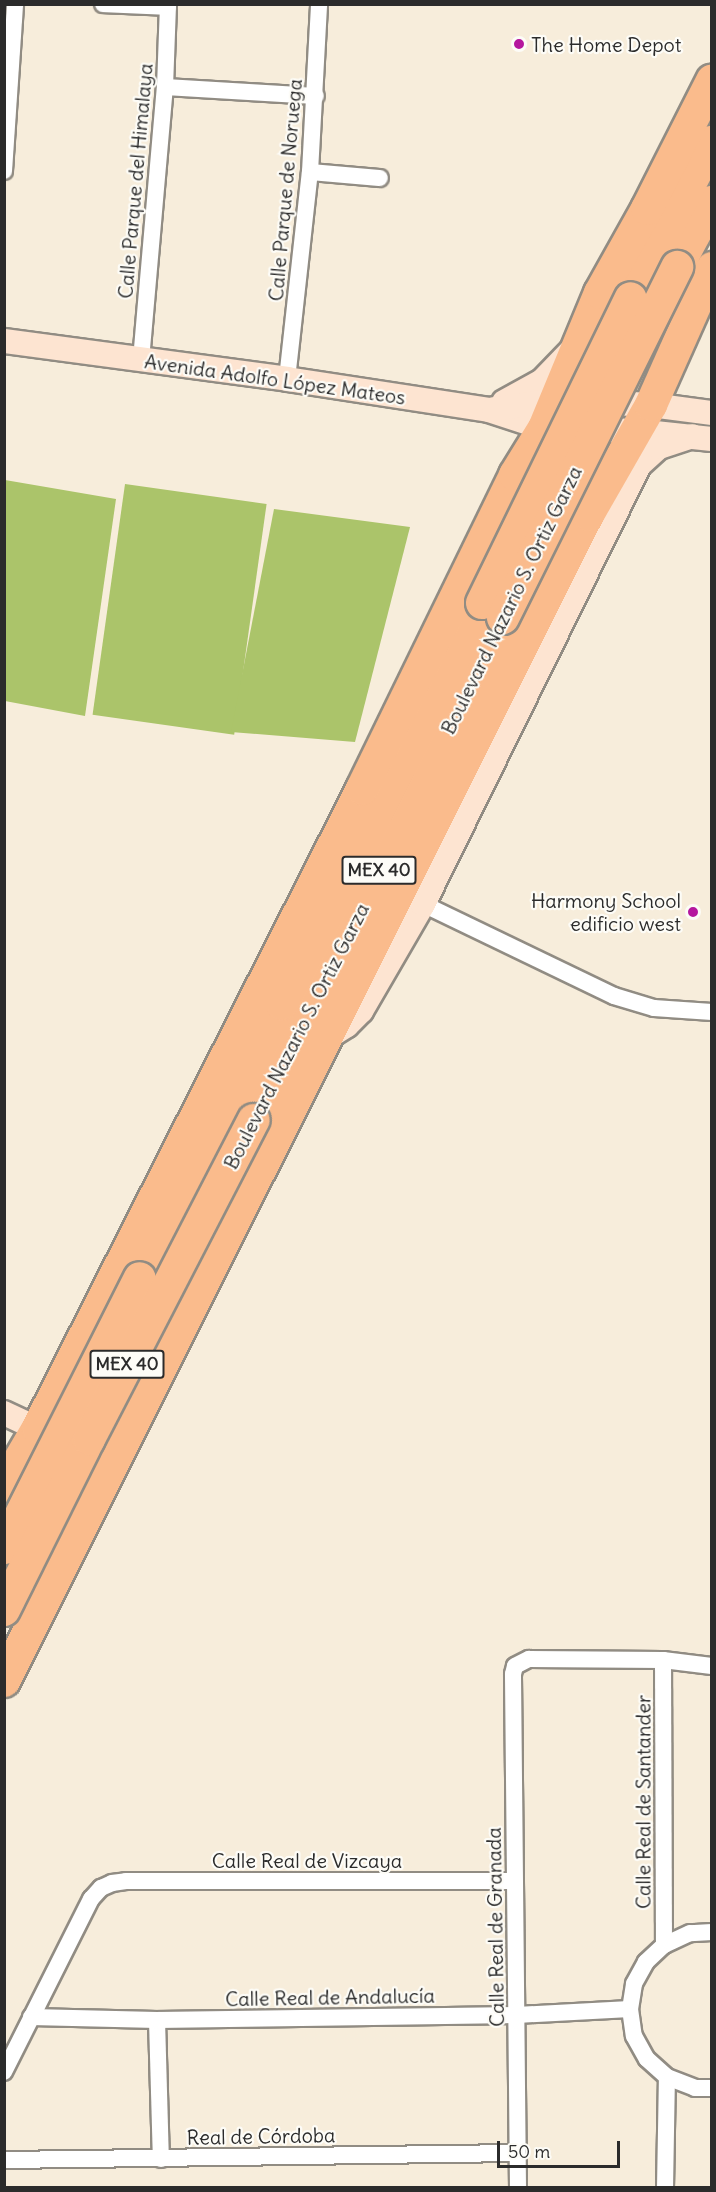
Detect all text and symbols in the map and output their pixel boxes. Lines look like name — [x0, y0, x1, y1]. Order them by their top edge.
place label: The Home Depot — [531, 32, 681, 56]
marker: The Home Depot — [512, 37, 526, 51]
street label: Calle Parque del Himalaya — [113, 62, 157, 300]
street label: Calle Parque de Noruega — [263, 78, 307, 302]
street label: Avenida Adolfo López Mateos — [143, 349, 407, 409]
street label: Boulevard Nazario S. Ortiz Garza — [435, 462, 587, 738]
road number: MEX 40 — [342, 855, 416, 885]
place label: Harmony School edificio west — [531, 888, 681, 935]
street label: Boulevard Nazario S. Ortiz Garza — [218, 899, 374, 1173]
marker: Harmony School edificio west — [686, 905, 700, 919]
road number: MEX 40 — [90, 1349, 164, 1379]
street label: Calle Real de Santander — [631, 1695, 655, 1909]
street label: Calle Real de Granada — [481, 1827, 509, 2027]
street label: Calle Real de Vizcaya — [212, 1848, 402, 1872]
street label: Calle Real de Andalucía — [225, 1983, 435, 2011]
street label: Real de Córdoba — [187, 2123, 335, 2149]
scale bar — [500, 2129, 623, 2167]
text: 50 m — [508, 2140, 550, 2163]

